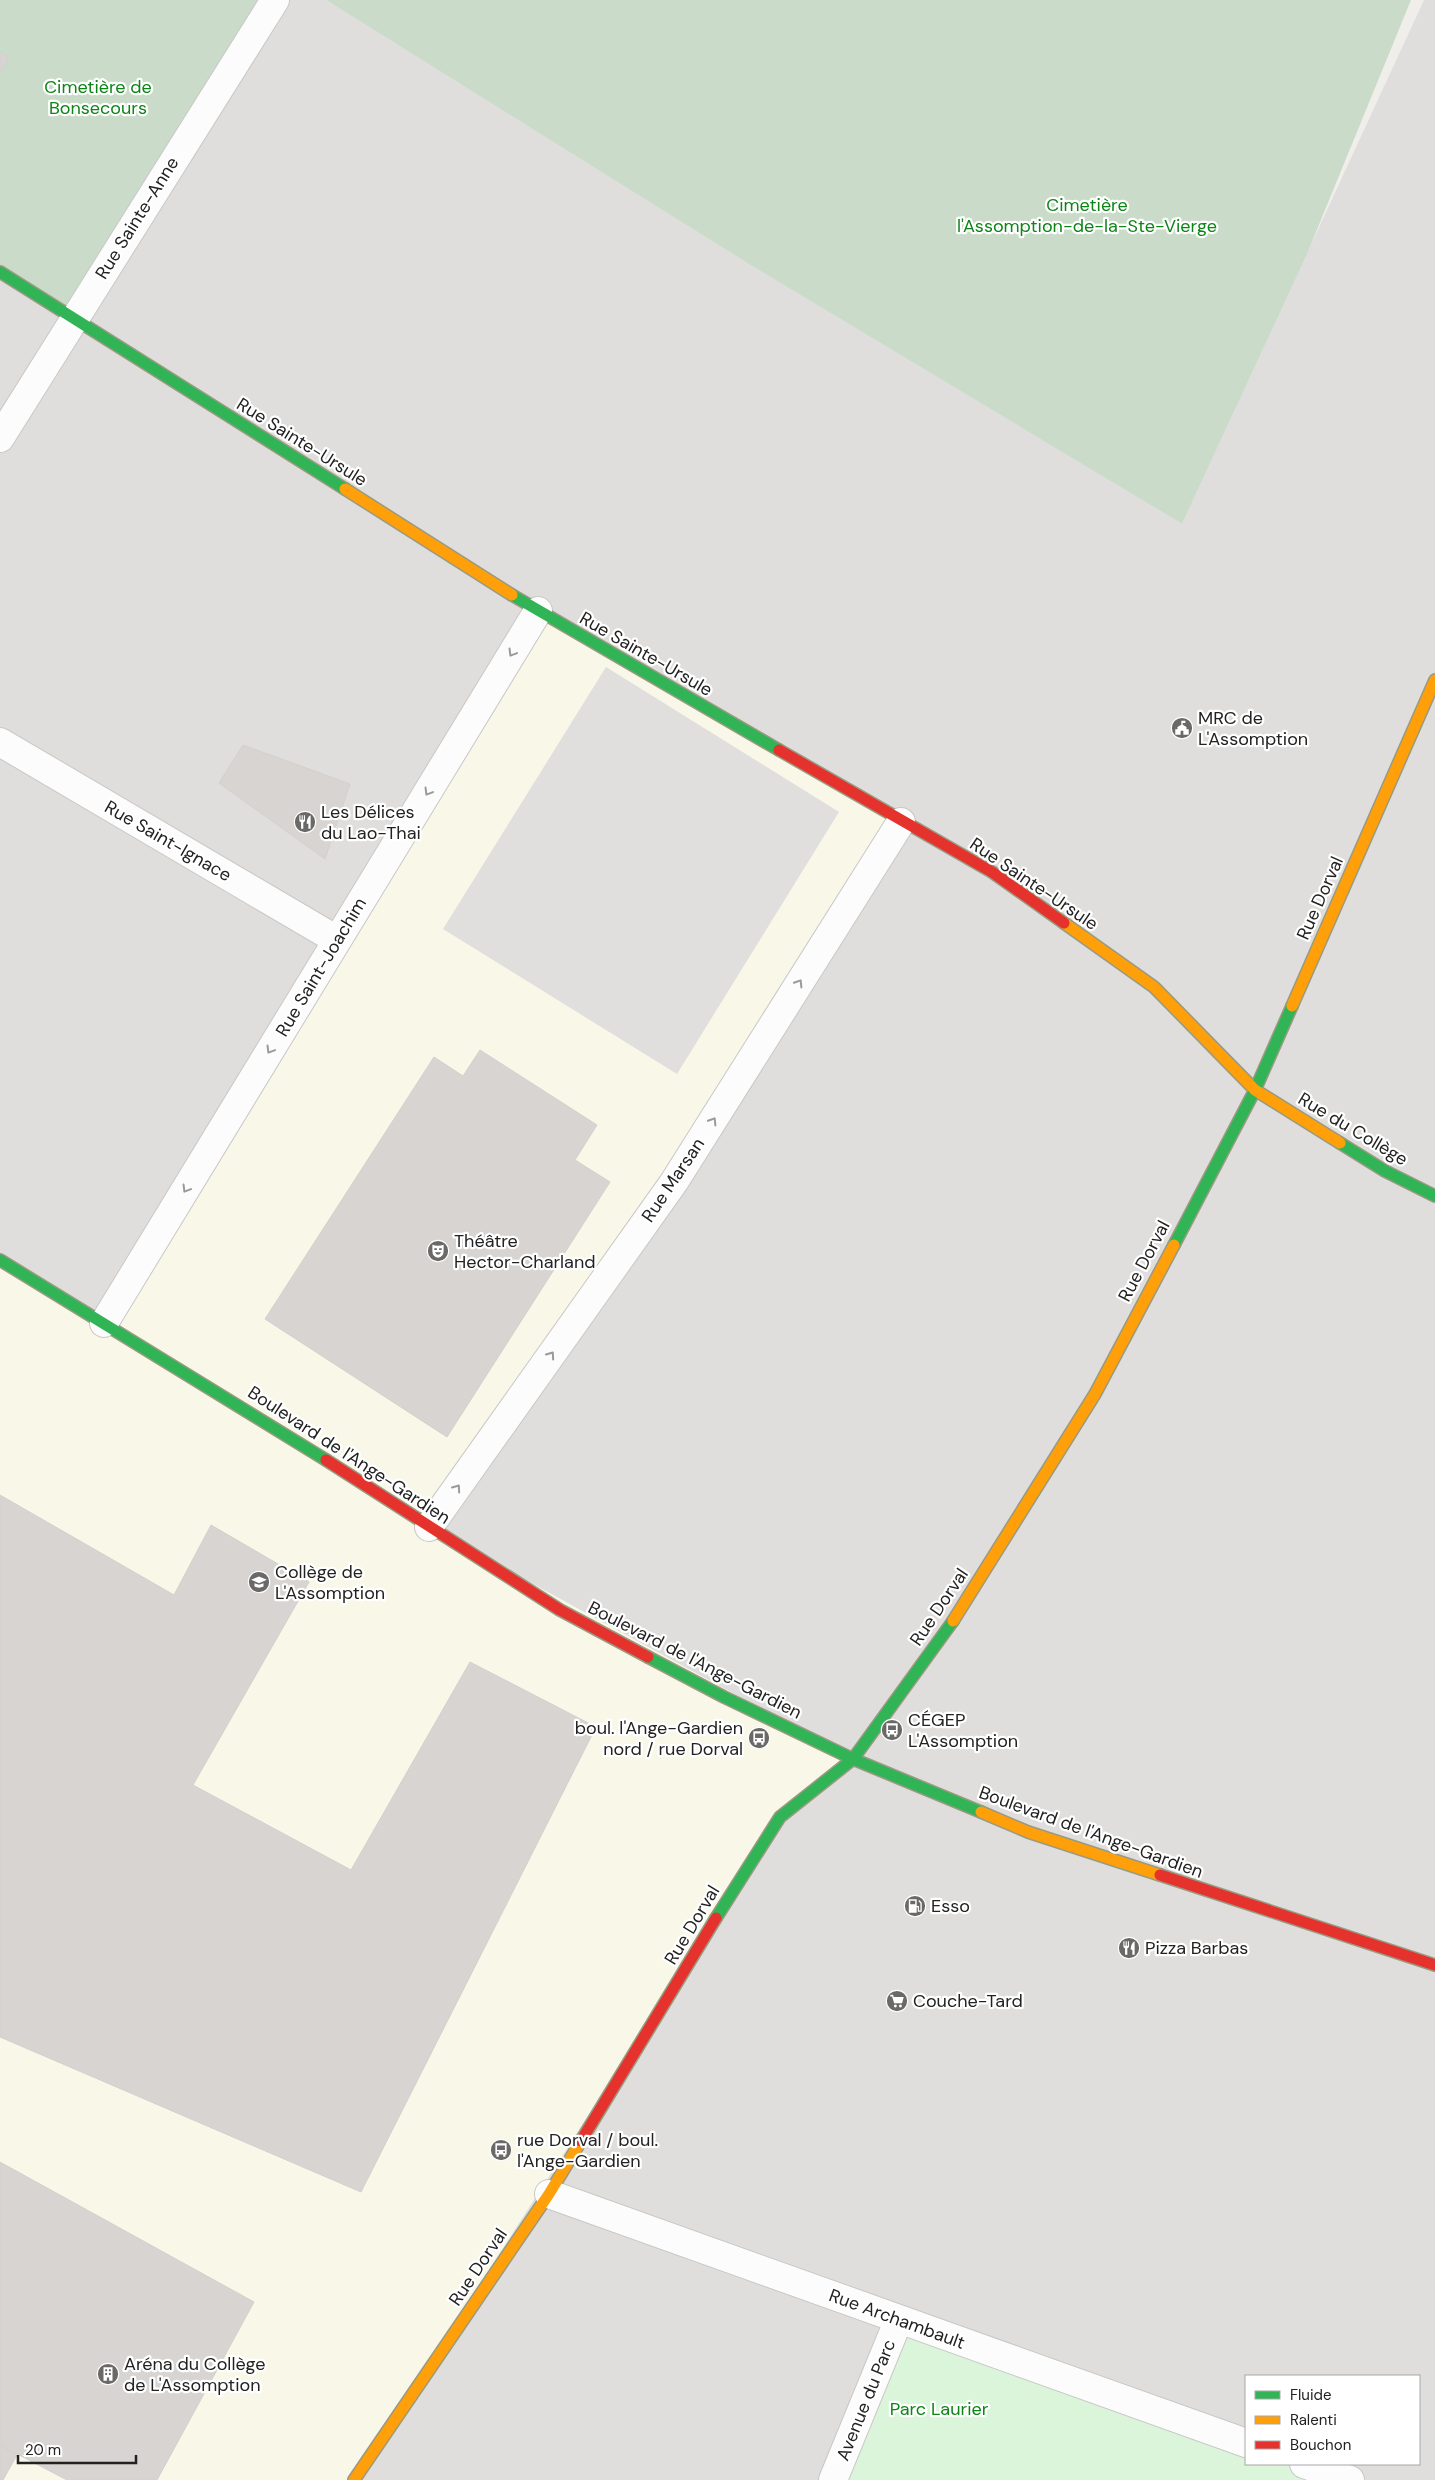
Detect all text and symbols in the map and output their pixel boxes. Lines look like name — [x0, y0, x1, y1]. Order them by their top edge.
park label: Cimetière de Bonsecours — [44, 75, 152, 120]
street label: Rue Sainte-Anne — [90, 152, 184, 284]
park label: Cimetière l'Assomption-de-la-Ste-Vierge — [957, 193, 1217, 238]
street label: Rue Sainte-Ursule — [232, 392, 372, 492]
street label: Rue Sainte-Ursule — [575, 606, 717, 702]
one-way arrow — [509, 648, 519, 657]
place label: MRC de L'Assomption — [1198, 706, 1308, 751]
public building icon: MRC de L'Assomption — [1170, 716, 1194, 740]
one-way arrow — [424, 786, 434, 795]
street label: Rue Saint-Ignace — [100, 795, 236, 887]
place label: Les Délices du Lao-Thai — [321, 800, 421, 845]
restaurant icon: Les Délices du Lao-Thai — [293, 810, 317, 834]
street label: Rue Sainte-Ursule — [965, 832, 1103, 936]
street label: Rue Dorval — [1291, 853, 1349, 943]
street label: Rue Saint-Joachim — [270, 893, 372, 1041]
one-way arrow — [793, 980, 803, 989]
one-way arrow — [267, 1044, 277, 1053]
street label: Rue du Collège — [1294, 1087, 1412, 1171]
one-way arrow — [706, 1117, 716, 1126]
street label: Rue Marsan — [636, 1133, 710, 1227]
one-way arrow — [182, 1183, 192, 1192]
street label: Rue Dorval — [1113, 1216, 1175, 1306]
place label: Théâtre Hector-Charland — [454, 1229, 596, 1274]
theatre icon: Théâtre Hector-Charland — [426, 1239, 450, 1263]
one-way arrow — [545, 1351, 554, 1361]
street label: Boulevard de l'Ange-Gardien — [243, 1380, 455, 1530]
one-way arrow — [451, 1484, 460, 1494]
place label: Collège de L'Assomption — [275, 1560, 385, 1605]
street label: Rue Dorval — [904, 1564, 974, 1650]
school or university icon: Collège de L'Assomption — [247, 1570, 271, 1594]
street label: Boulevard de l'Ange-Gardien — [584, 1596, 806, 1724]
place label: CÉGEP L'Assomption — [908, 1708, 1018, 1753]
place label: boul. l'Ange-Gardien nord / rue Dorval — [575, 1716, 743, 1761]
bus stop icon: CÉGEP L'Assomption — [880, 1718, 904, 1742]
bus stop icon: boul. l'Ange-Gardien nord / rue Dorval — [747, 1726, 771, 1750]
street label: Boulevard de l'Ange-Gardien — [976, 1780, 1206, 1884]
street label: Rue Dorval — [659, 1881, 725, 1969]
fuel station icon: Esso — [903, 1894, 927, 1918]
place label: Esso — [931, 1894, 970, 1918]
restaurant icon: Pizza Barbas — [1117, 1936, 1141, 1960]
place label: Pizza Barbas — [1145, 1936, 1248, 1960]
supermarket icon: Couche-Tard — [885, 1989, 909, 2013]
place label: Couche-Tard — [913, 1989, 1023, 2013]
place label: rue Dorval / boul. l'Ange-Gardien — [517, 2128, 658, 2173]
bus stop icon: rue Dorval / boul. l'Ange-Gardien — [489, 2138, 513, 2162]
street label: Rue Dorval — [443, 2224, 513, 2310]
street label: Rue Archambault — [826, 2283, 968, 2355]
street label: Avenue du Parc — [831, 2336, 901, 2464]
place label: Aréna du Collège de L'Assomption — [124, 2352, 265, 2397]
building icon: Aréna du Collège de L'Assomption — [96, 2362, 120, 2386]
legend — [1245, 2375, 1420, 2465]
text: Fluide — [1290, 2385, 1332, 2405]
park label: Parc Laurier — [890, 2397, 989, 2421]
text: Ralenti — [1290, 2410, 1337, 2430]
scale bar — [18, 2432, 135, 2464]
text: Bouchon — [1290, 2435, 1351, 2455]
text: 20 m — [25, 2440, 61, 2460]

